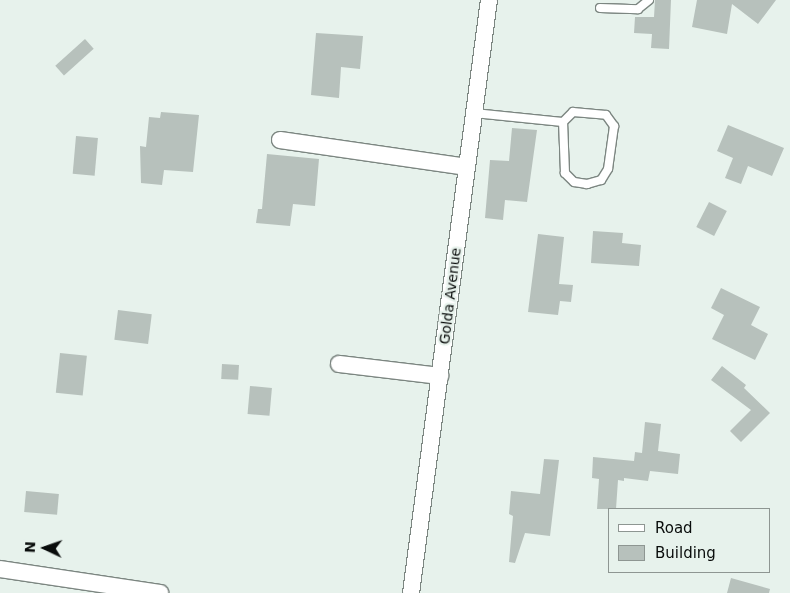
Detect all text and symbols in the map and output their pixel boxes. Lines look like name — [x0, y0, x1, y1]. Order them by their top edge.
street label: Golda Avenue — [436, 247, 464, 345]
legend — [608, 508, 770, 573]
text: Road — [655, 519, 693, 537]
north arrow — [20, 523, 70, 573]
text: N — [22, 541, 38, 553]
text: Building — [655, 544, 716, 562]

